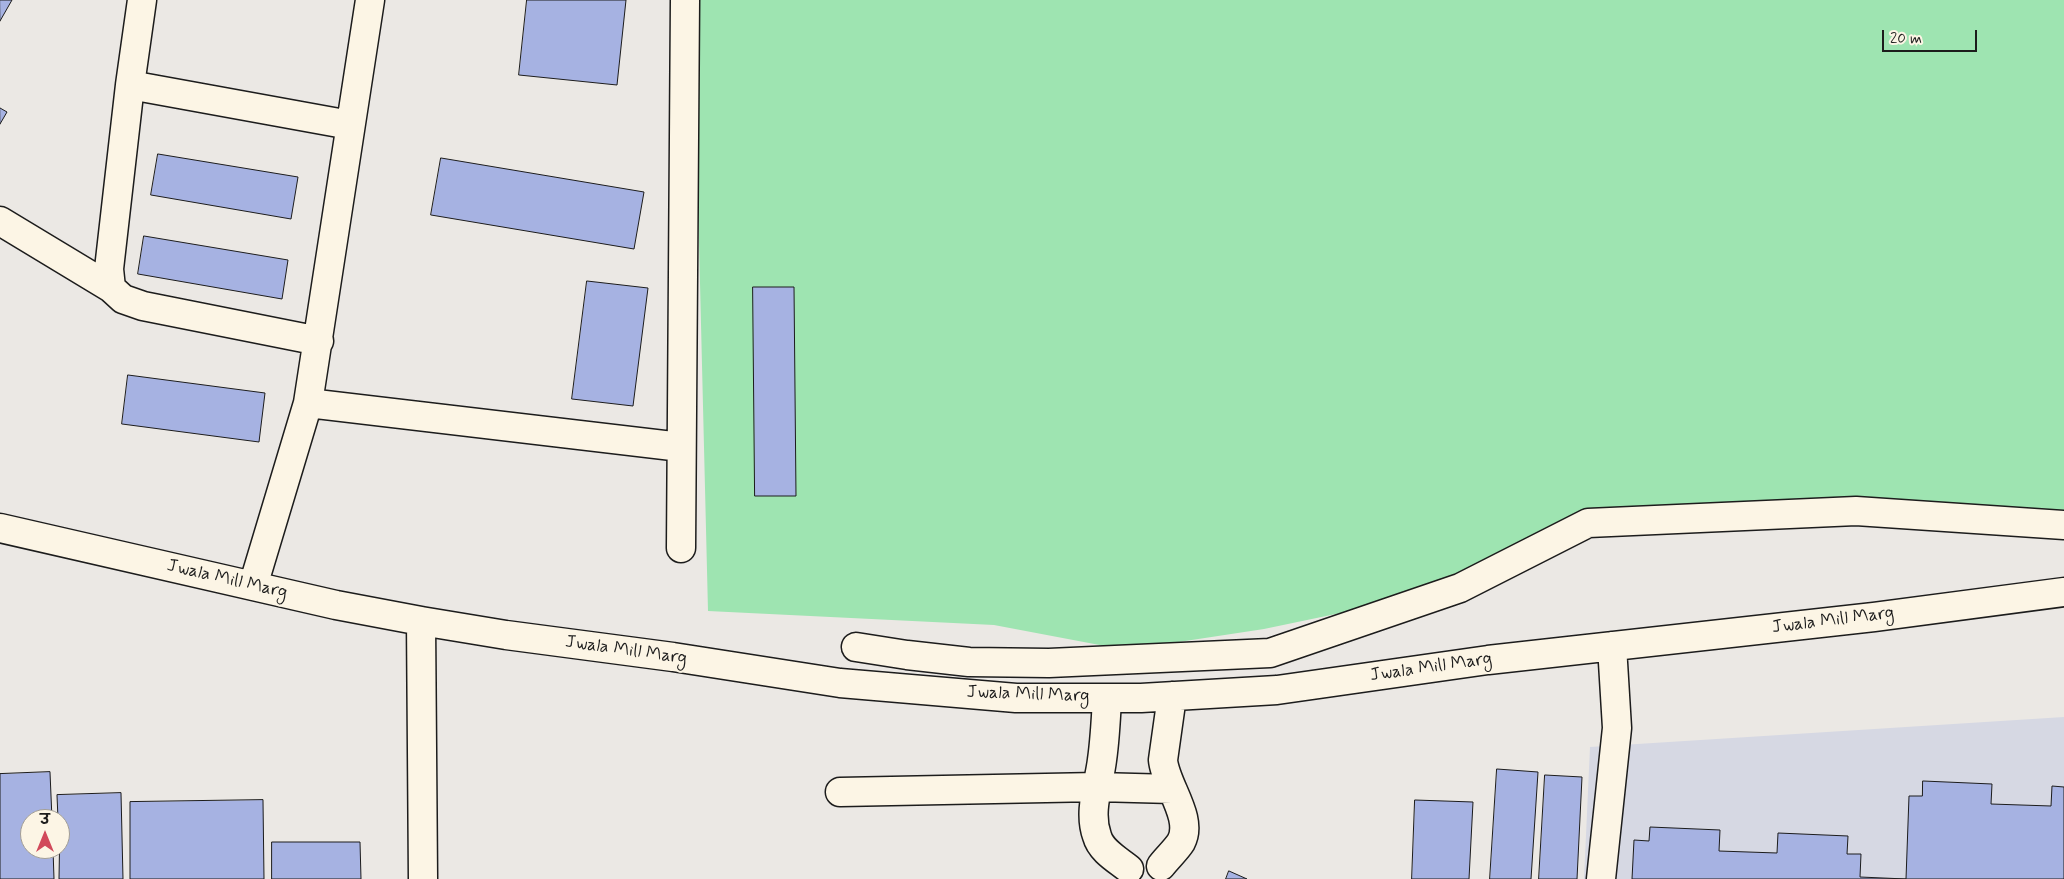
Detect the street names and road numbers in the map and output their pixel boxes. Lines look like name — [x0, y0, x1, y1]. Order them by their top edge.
street label: Jwala Mill Marg — [165, 556, 289, 604]
street label: Jwala Mill Marg — [1771, 603, 1895, 639]
street label: Jwala Mill Marg — [564, 632, 688, 670]
street label: Jwala Mill Marg — [1369, 649, 1493, 687]
street label: Jwala Mill Marg — [966, 682, 1090, 708]

